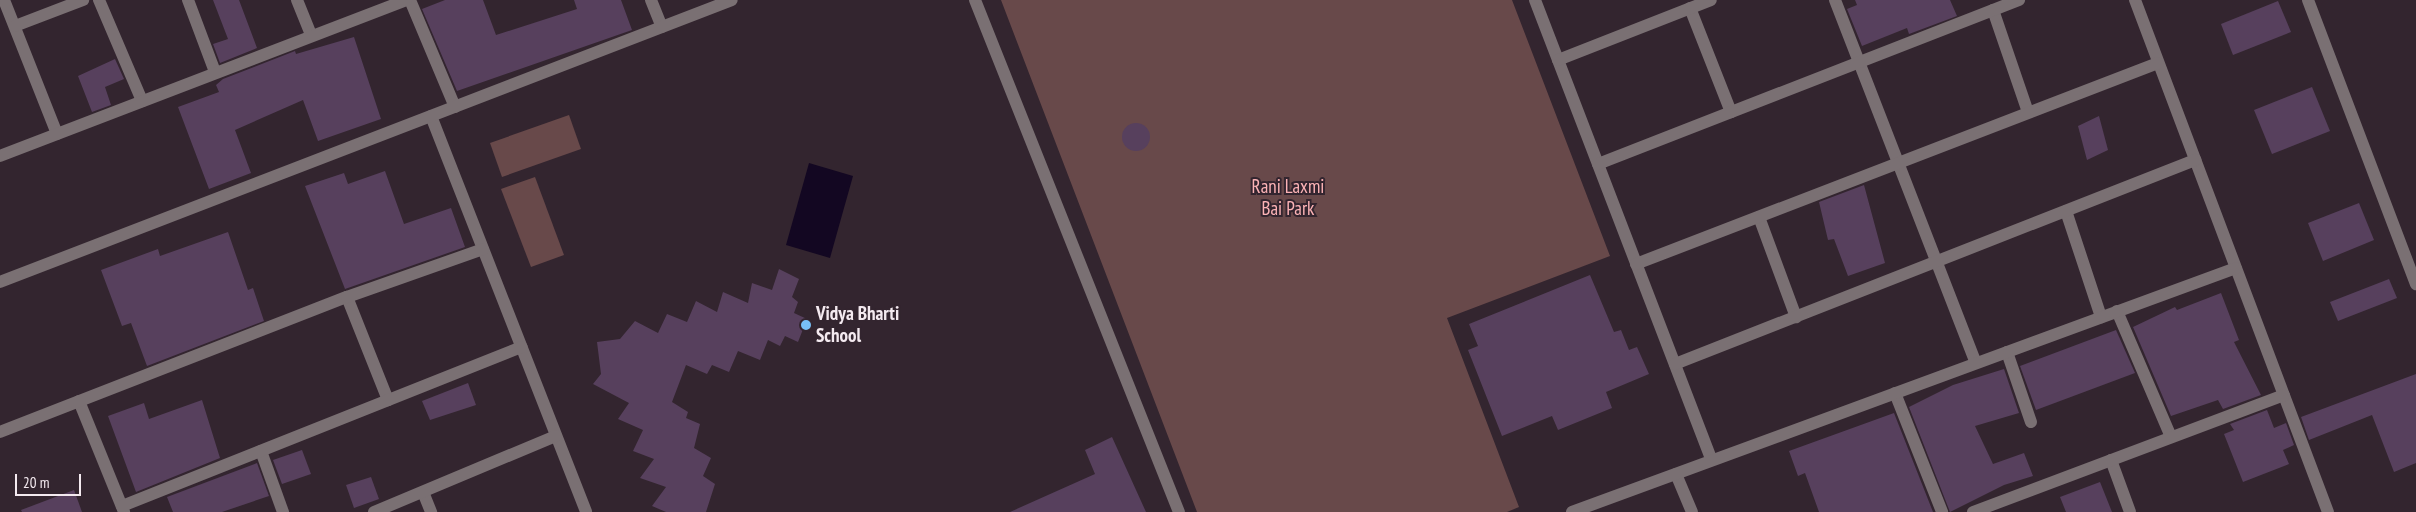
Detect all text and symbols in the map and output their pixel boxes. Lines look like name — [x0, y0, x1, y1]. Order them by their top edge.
park label: Rani Laxmi Bai Park — [1252, 176, 1324, 220]
place label: Vidya Bharti School — [816, 303, 899, 347]
marker: Vidya Bharti School — [800, 319, 812, 331]
scale bar — [18, 464, 84, 496]
text: 20 m — [23, 473, 49, 492]

